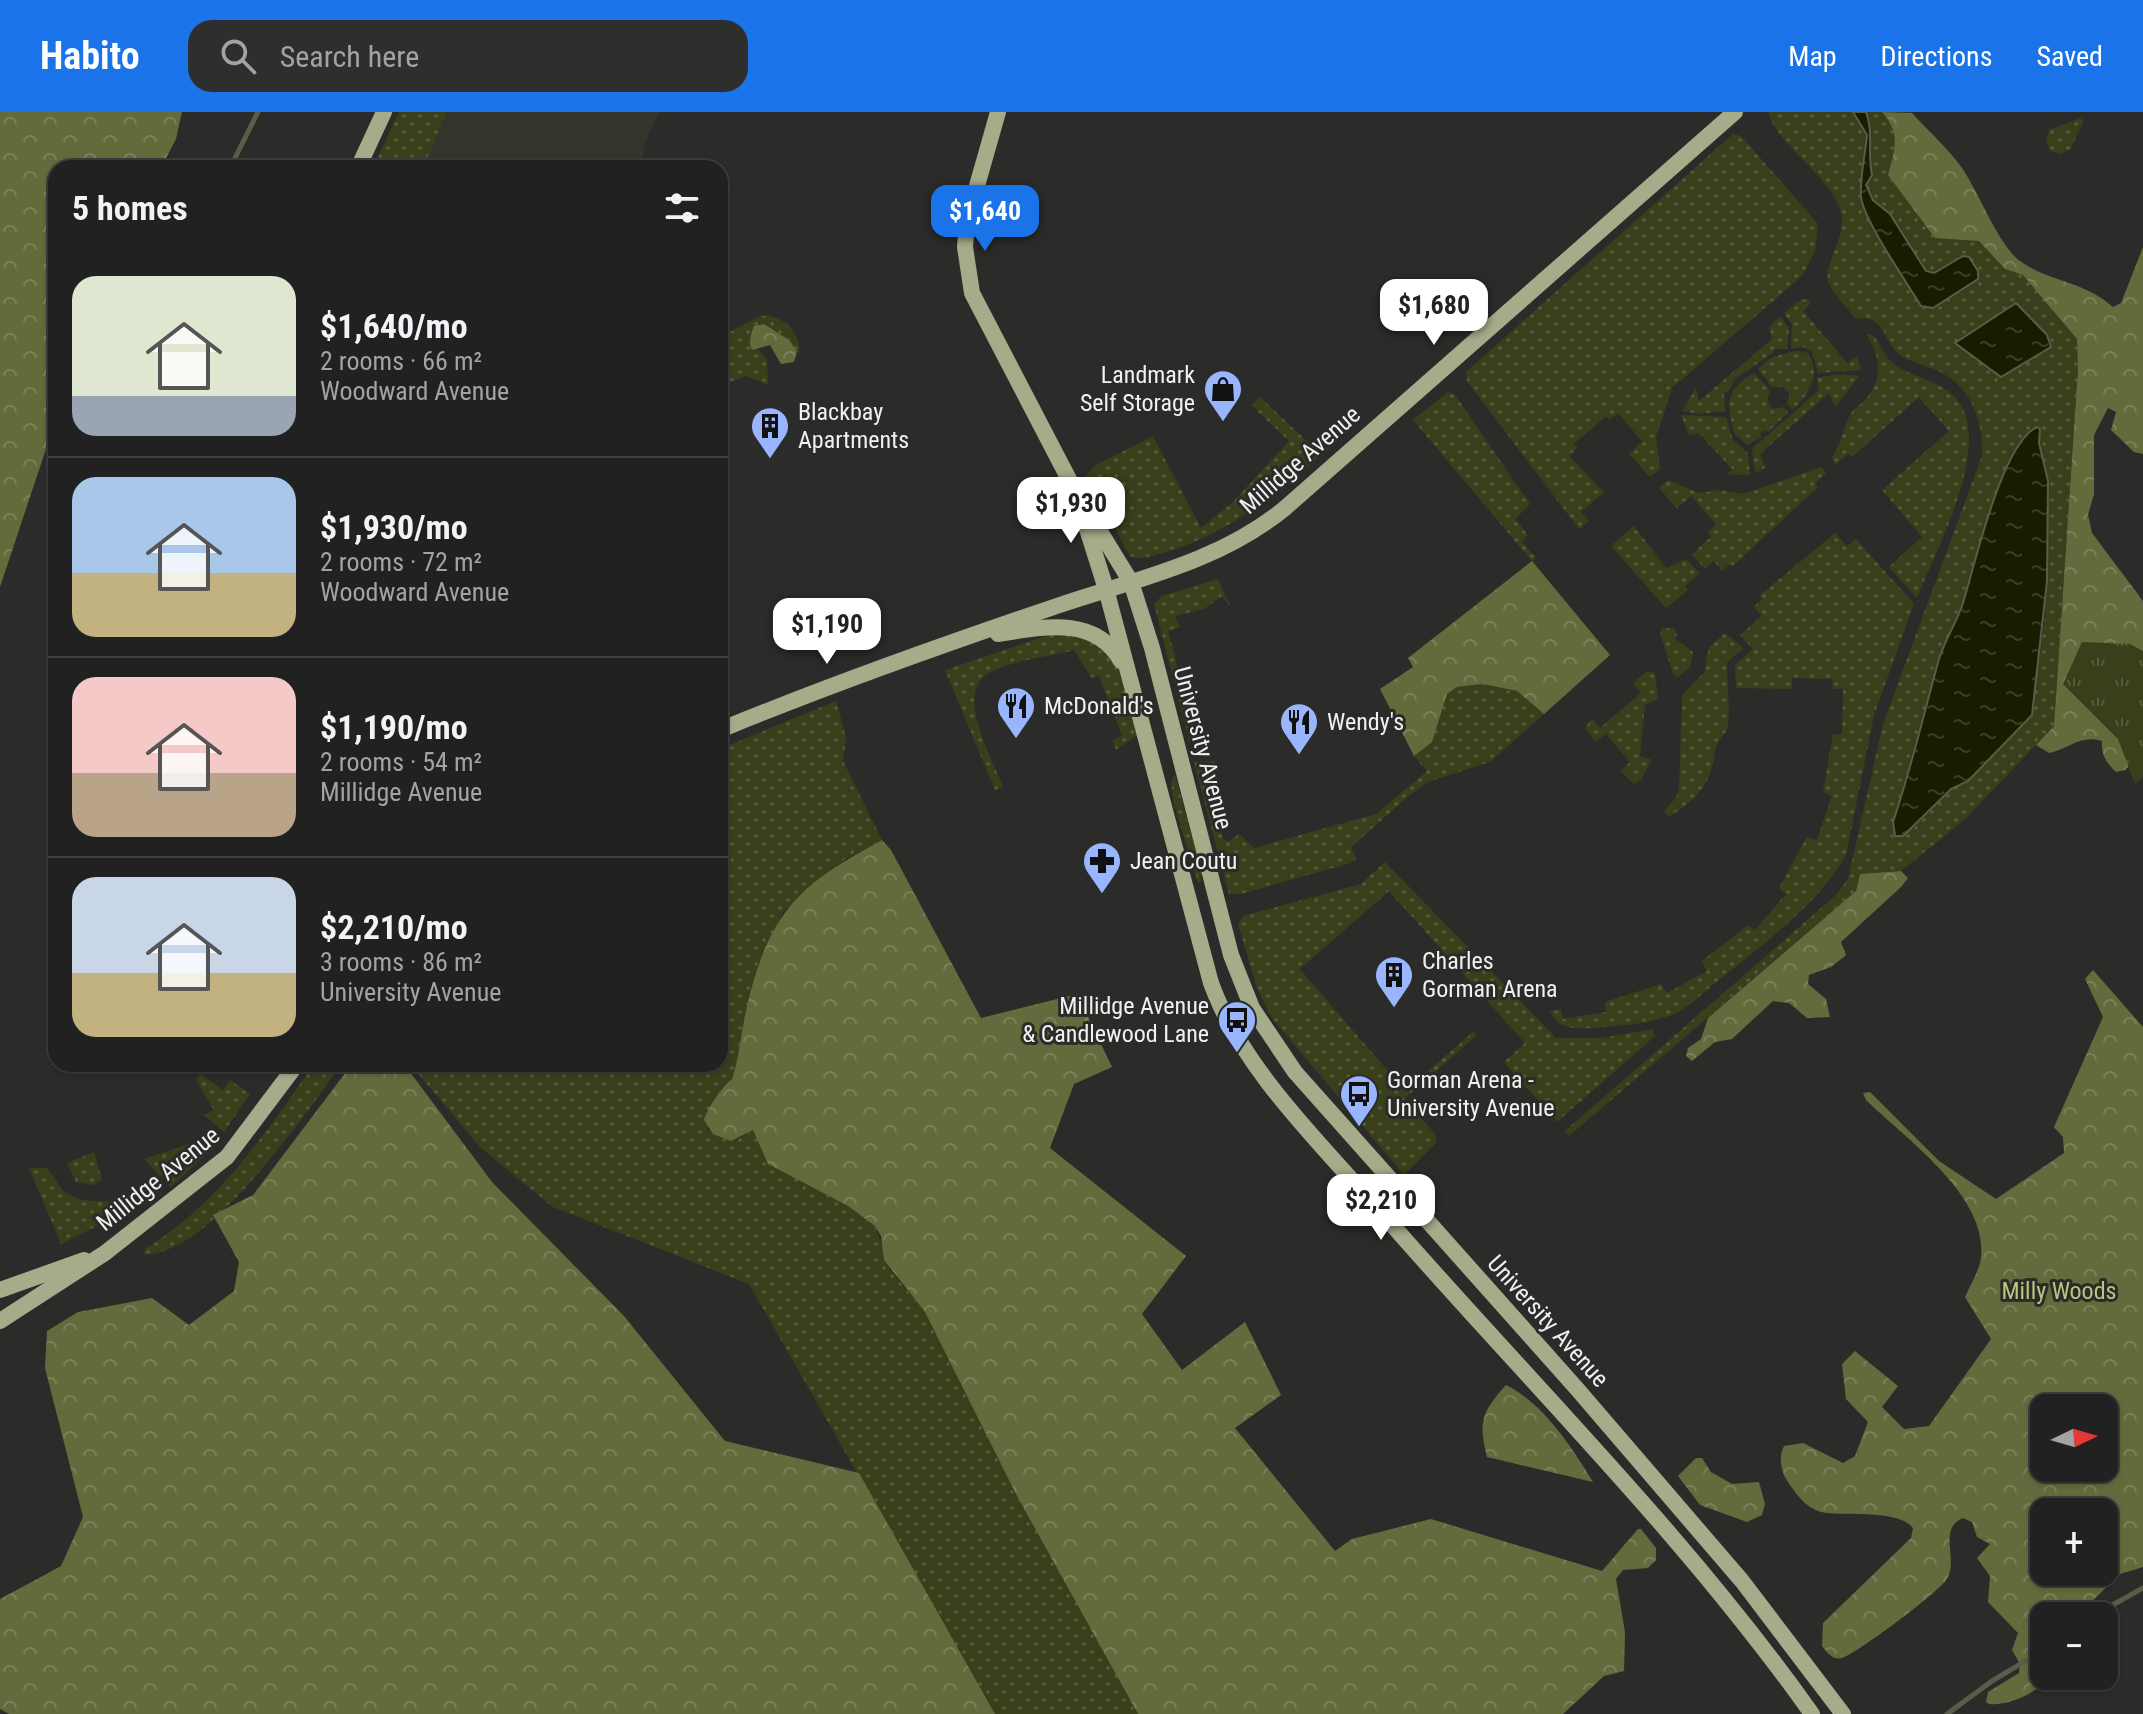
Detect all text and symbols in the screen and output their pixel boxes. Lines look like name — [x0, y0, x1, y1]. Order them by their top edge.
search box — [188, 20, 748, 92]
text: Habito — [40, 34, 140, 78]
icon: search — [216, 34, 260, 78]
text: Search here — [280, 39, 419, 74]
text: Map — [1788, 40, 1837, 73]
text: Directions — [1881, 40, 1992, 73]
text: Saved — [2036, 40, 2103, 73]
pin: $1,640 — [920, 185, 1050, 253]
icon: filters — [660, 186, 704, 230]
text: 5 homes — [72, 188, 188, 228]
text: $1,640 — [949, 196, 1021, 226]
pin: $1,680 — [1369, 279, 1499, 347]
text: $1,680 — [1398, 290, 1470, 320]
text: $1,640/mo — [320, 306, 468, 346]
icon: home — [136, 308, 232, 404]
text: 2 rooms · 66 m² — [320, 346, 482, 376]
place label: Landmark Self Storage — [1080, 361, 1195, 417]
shop icon: Landmark Self Storage — [1202, 368, 1244, 423]
text: Woodward Avenue — [320, 376, 509, 406]
place label: Blackbay Apartments — [798, 398, 909, 454]
street label: Millidge Avenue — [1234, 400, 1366, 520]
building icon: Blackbay Apartments — [749, 405, 791, 460]
pin: $1,930 — [1006, 477, 1136, 545]
text: $1,930 — [1035, 488, 1107, 518]
text: $1,930/mo — [320, 507, 468, 547]
icon: home — [136, 509, 232, 605]
text: 2 rooms · 72 m² — [320, 547, 482, 577]
text: Woodward Avenue — [320, 577, 509, 607]
pin: $1,190 — [762, 598, 892, 666]
text: $1,190 — [791, 609, 863, 639]
street label: University Avenue — [1168, 664, 1238, 832]
restaurant icon: McDonald's — [995, 685, 1037, 740]
place label: McDonald's — [1044, 692, 1154, 720]
restaurant icon: Wendy's — [1278, 701, 1320, 756]
text: $1,190/mo — [320, 707, 468, 747]
place label: Wendy's — [1327, 708, 1404, 736]
icon: home — [136, 709, 232, 805]
text: 2 rooms · 54 m² — [320, 747, 482, 777]
text: Millidge Avenue — [320, 777, 482, 807]
pharmacy icon: Jean Coutu — [1081, 840, 1123, 895]
place label: Jean Coutu — [1130, 847, 1237, 875]
text: $2,210/mo — [320, 907, 468, 947]
icon: home — [136, 909, 232, 1005]
text: 3 rooms · 86 m² — [320, 947, 482, 977]
place label: Charles Gorman Arena — [1422, 947, 1558, 1003]
building icon: Charles Gorman Arena — [1373, 954, 1415, 1009]
text: University Avenue — [320, 977, 501, 1007]
place label: Millidge Avenue & Candlewood Lane — [1022, 992, 1209, 1048]
bus stop icon: Millidge Avenue & Candlewood Lane — [1216, 999, 1258, 1054]
place label: Gorman Arena - University Avenue — [1387, 1066, 1554, 1122]
bus stop icon: Gorman Arena - University Avenue — [1338, 1073, 1380, 1128]
street label: Millidge Avenue — [91, 1121, 225, 1237]
pin: $2,210 — [1316, 1174, 1446, 1242]
text: $2,210 — [1345, 1185, 1417, 1215]
street label: University Avenue — [1482, 1249, 1614, 1393]
park label: Milly Woods — [2001, 1277, 2117, 1305]
north arrow — [2030, 1394, 2118, 1482]
map controls — [2030, 1394, 2118, 1690]
button: + — [2030, 1498, 2118, 1586]
button: − — [2030, 1602, 2118, 1690]

